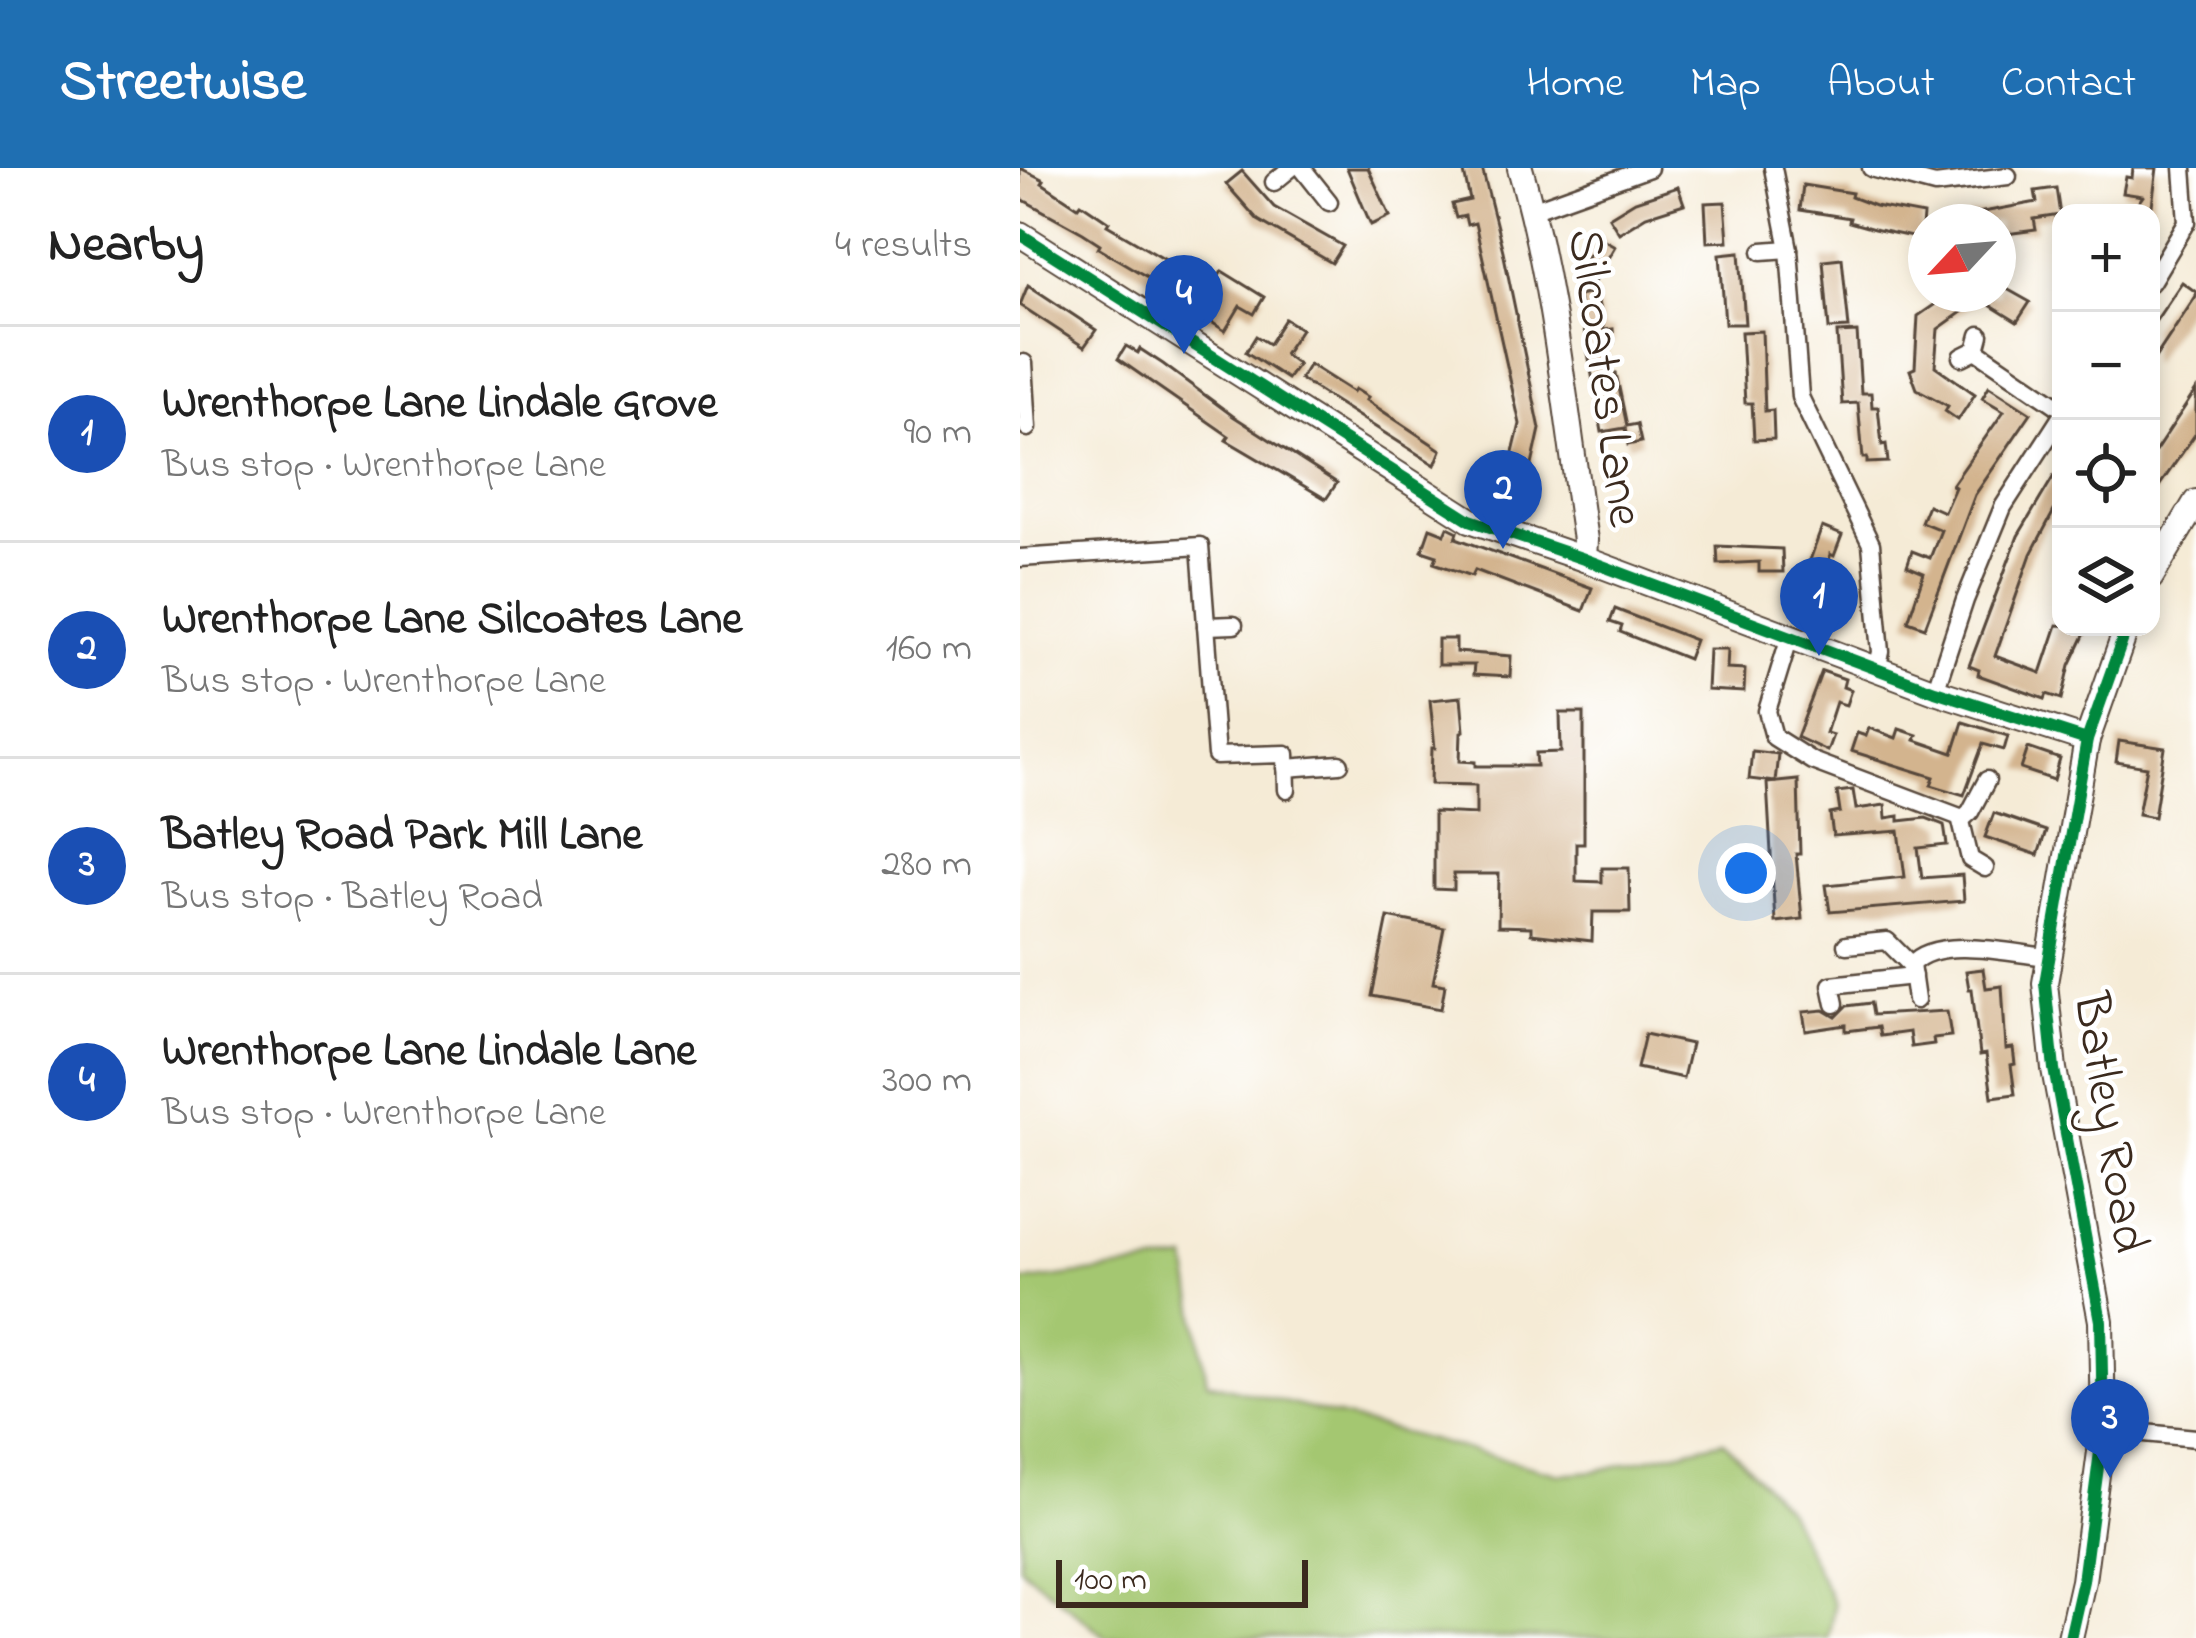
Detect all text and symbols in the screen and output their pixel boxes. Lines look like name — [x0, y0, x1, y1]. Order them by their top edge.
text: Streetwise — [60, 43, 306, 126]
text: Home — [1526, 54, 1624, 115]
text: Map — [1690, 54, 1761, 115]
text: About — [1827, 54, 1935, 115]
text: Contact — [2001, 54, 2136, 115]
north arrow — [1908, 204, 2016, 312]
map controls — [2052, 204, 2160, 636]
button: + — [2052, 204, 2160, 312]
text: Nearby — [48, 209, 204, 284]
text: 4 results — [835, 218, 972, 275]
street label: Silcoates Lane — [1545, 224, 1661, 532]
pin: 4 — [1145, 255, 1223, 354]
button: − — [2052, 312, 2160, 420]
text: Wrenthorpe Lane Lindale Grove — [162, 372, 717, 438]
text: 1 — [81, 405, 93, 462]
text: 90 m — [903, 405, 972, 462]
button: locate — [2052, 420, 2160, 528]
text: Bus stop · Wrenthorpe Lane — [162, 438, 606, 495]
pin: 2 — [1464, 450, 1542, 549]
button: layers — [2052, 528, 2160, 636]
pin: 1 — [1780, 557, 1858, 656]
text: Wrenthorpe Lane Silcoates Lane — [162, 588, 742, 654]
text: 2 — [77, 621, 97, 678]
text: 160 m — [886, 621, 972, 678]
text: Bus stop · Wrenthorpe Lane — [162, 654, 606, 711]
text: Batley Road Park Mill Lane — [162, 804, 642, 870]
text: 3 — [79, 837, 95, 894]
text: 280 m — [881, 837, 972, 894]
your location — [1716, 843, 1776, 903]
text: Bus stop · Batley Road — [162, 870, 543, 927]
street label: Batley Road — [2050, 986, 2166, 1258]
text: Wrenthorpe Lane Lindale Lane — [162, 1020, 696, 1086]
text: 4 — [79, 1053, 95, 1110]
text: 300 m — [882, 1053, 972, 1110]
text: Bus stop · Wrenthorpe Lane — [162, 1086, 606, 1143]
pin: 3 — [2071, 1379, 2149, 1478]
scale bar — [1056, 1554, 1308, 1607]
text: 100 m — [1074, 1557, 1147, 1605]

